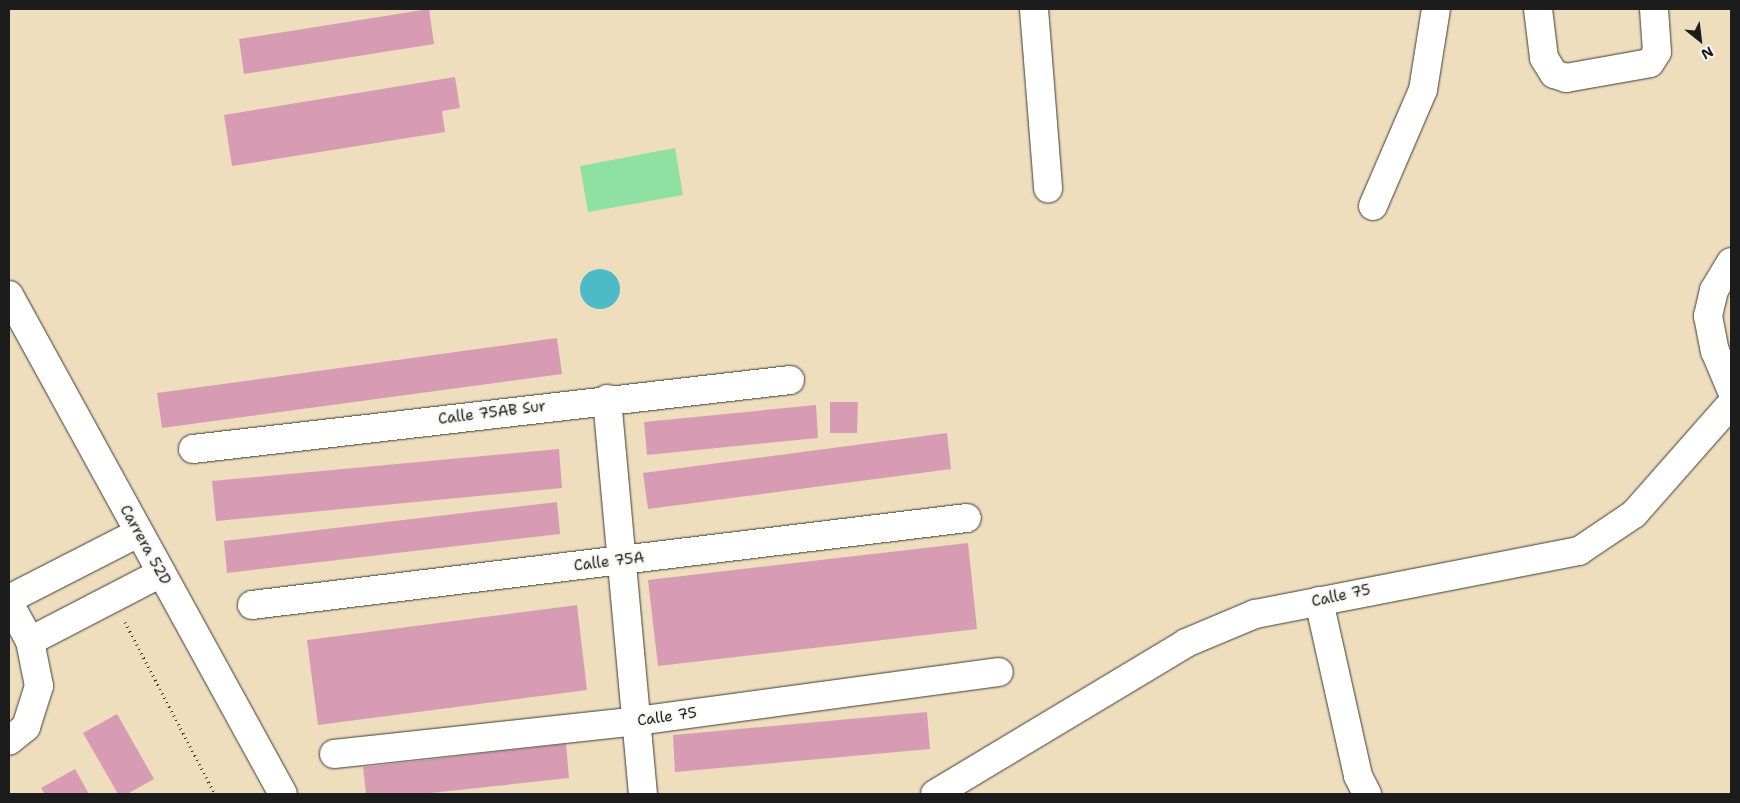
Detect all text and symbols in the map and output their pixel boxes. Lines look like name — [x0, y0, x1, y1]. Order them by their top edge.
north arrow — [1675, 15, 1725, 65]
text: N — [1698, 43, 1716, 64]
street label: Calle 75AB Sur — [437, 397, 547, 429]
street label: Carrera 52D — [116, 502, 174, 588]
street label: Calle 75A — [573, 549, 645, 575]
street label: Calle 75 — [1310, 581, 1372, 611]
street label: Calle 75 — [636, 704, 698, 730]

